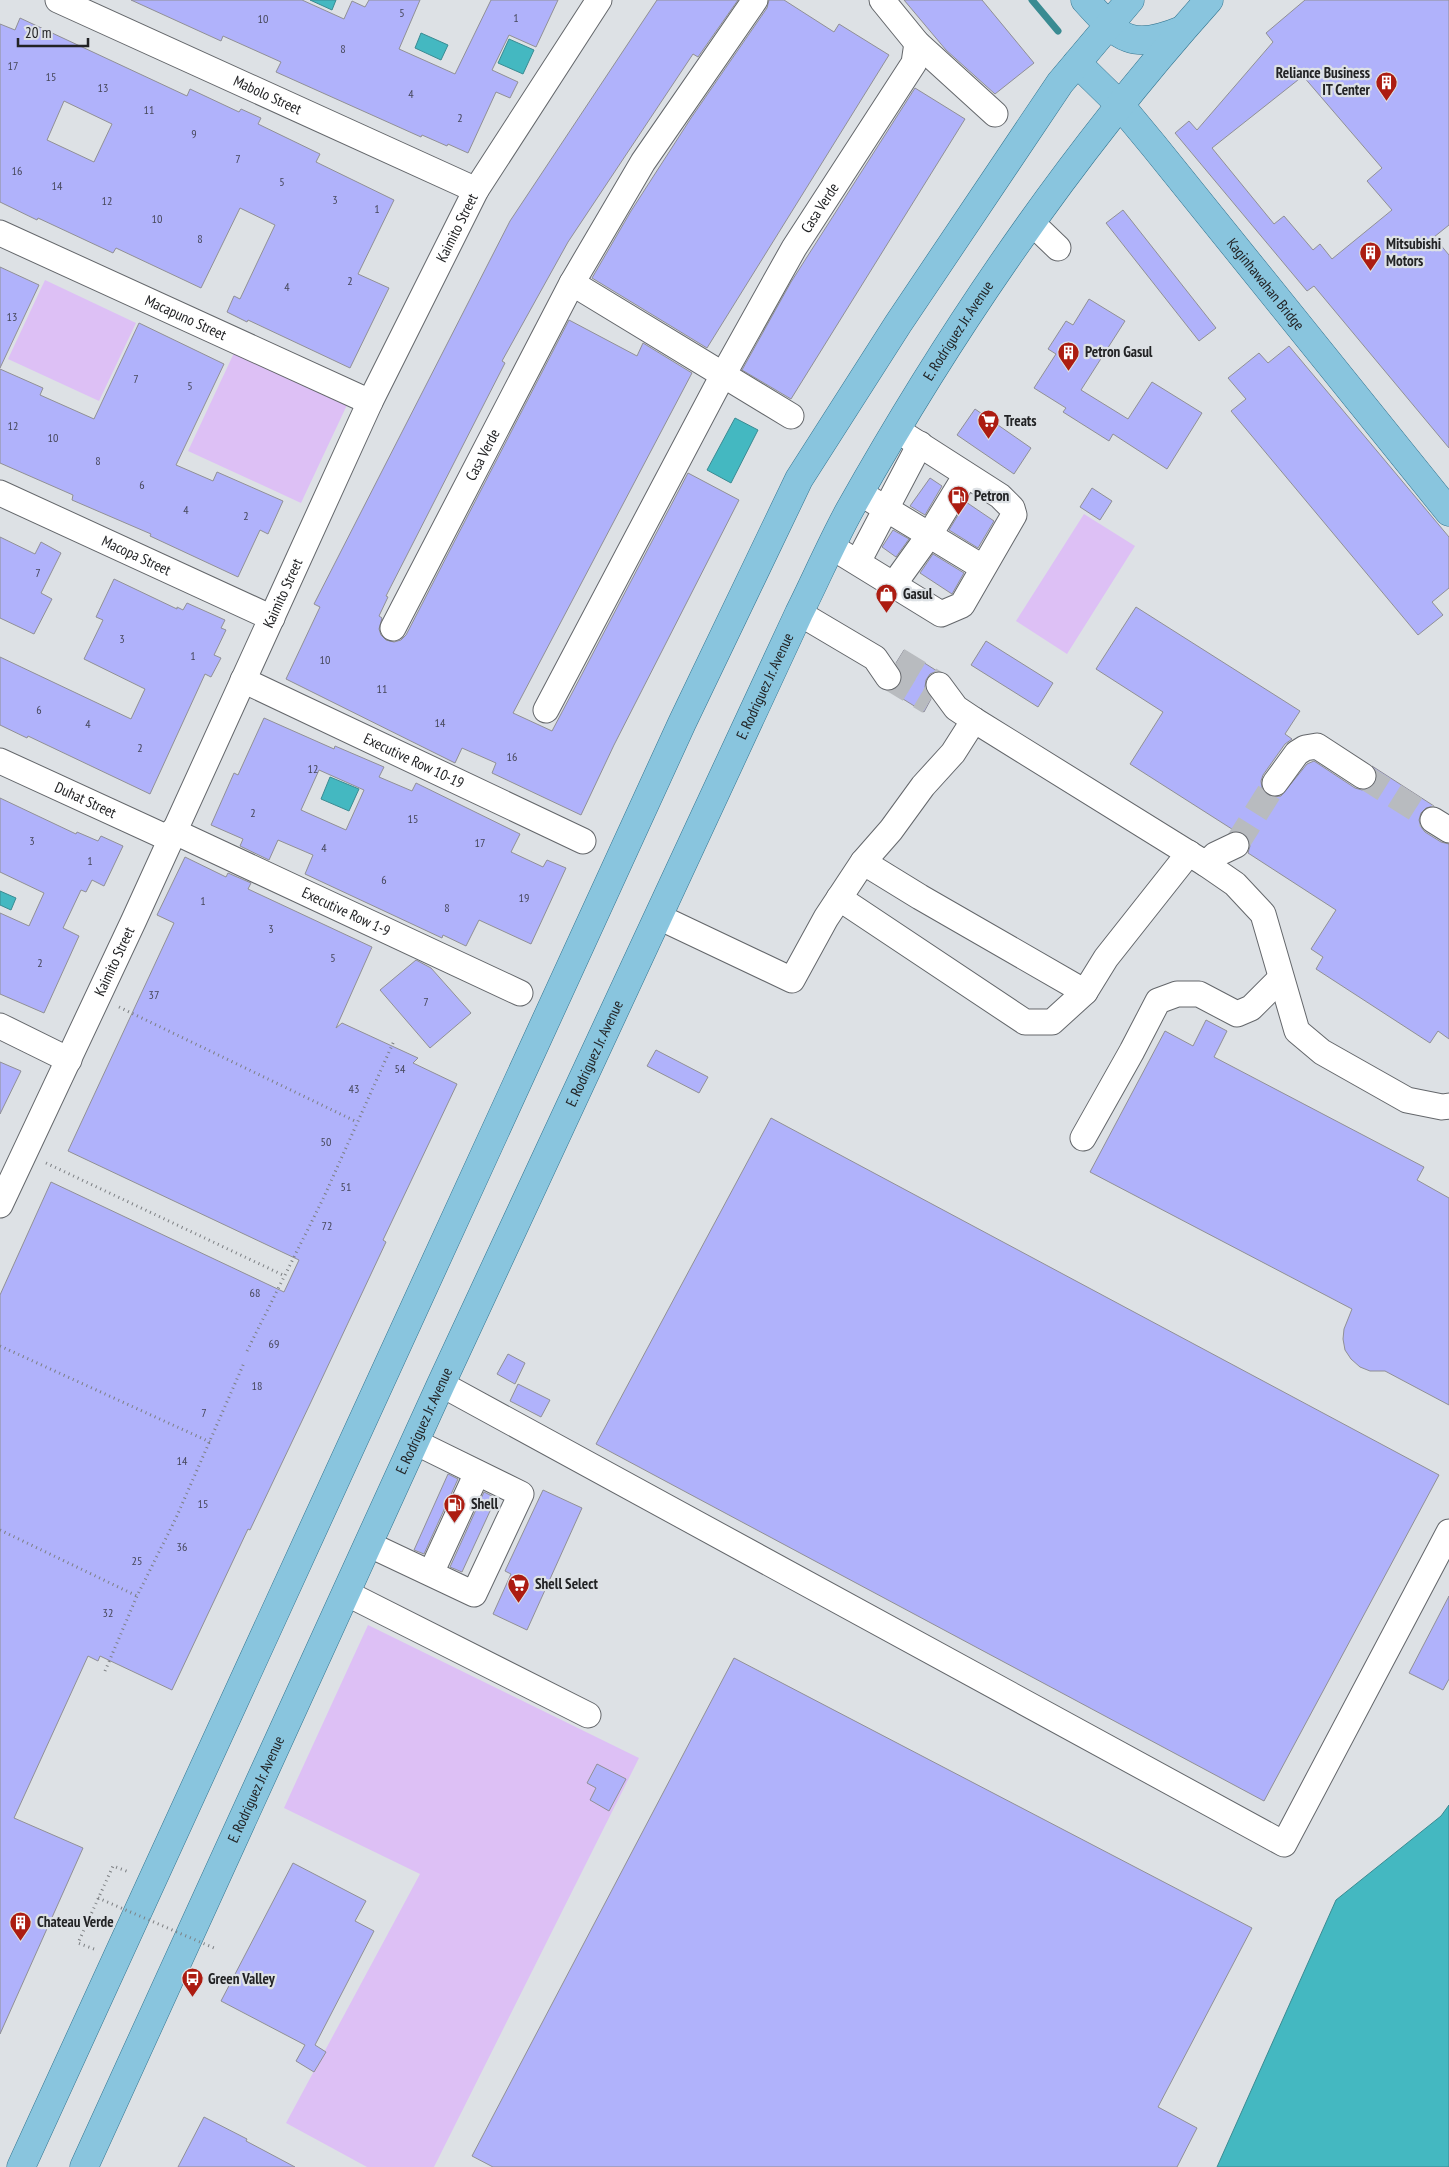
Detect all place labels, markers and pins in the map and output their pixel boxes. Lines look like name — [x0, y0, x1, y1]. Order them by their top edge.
place label: Reliance Business IT Center — [1276, 63, 1371, 99]
building icon: Reliance Business IT Center — [1374, 70, 1398, 101]
place label: Mitsubishi Motors — [1386, 234, 1441, 270]
building icon: Mitsubishi Motors — [1358, 241, 1382, 272]
building icon: Petron Gasul — [1057, 340, 1081, 371]
place label: Petron Gasul — [1085, 342, 1153, 361]
supermarket icon: Treats — [976, 409, 1000, 440]
place label: Treats — [1004, 411, 1036, 430]
fuel station icon: Petron — [946, 484, 970, 515]
place label: Petron — [974, 486, 1010, 505]
shop icon: Gasul — [875, 582, 899, 613]
place label: Gasul — [903, 584, 933, 603]
fuel station icon: Shell — [443, 1492, 467, 1523]
place label: Shell — [471, 1494, 498, 1513]
supermarket icon: Shell Select — [507, 1572, 531, 1603]
place label: Shell Select — [535, 1574, 598, 1593]
building icon: Chateau Verde — [9, 1910, 33, 1941]
place label: Chateau Verde — [37, 1912, 114, 1931]
bus stop icon: Green Valley — [180, 1967, 204, 1998]
place label: Green Valley — [208, 1969, 276, 1988]

